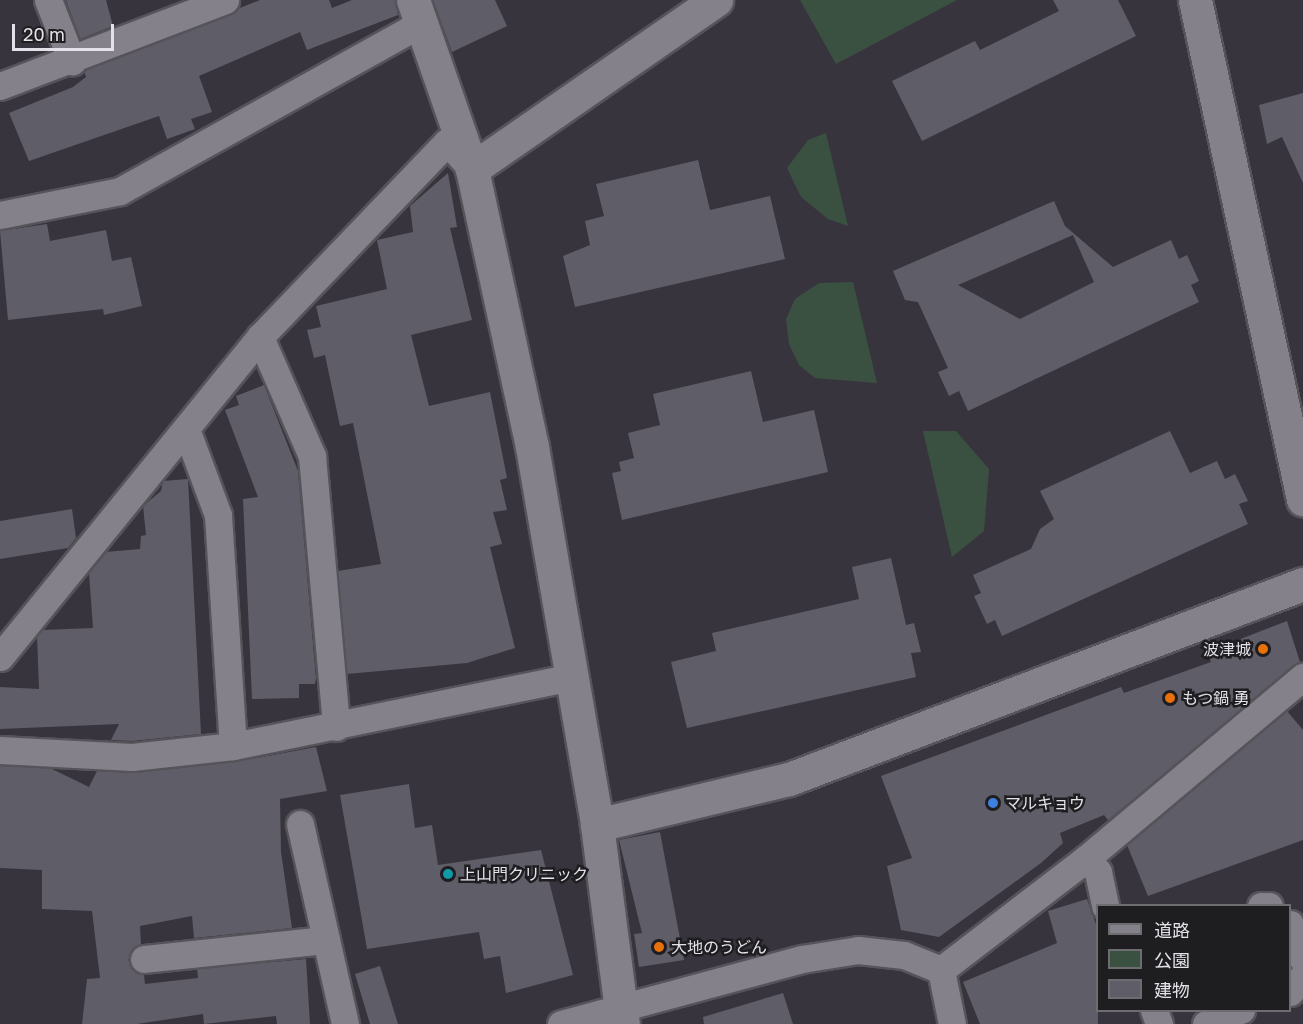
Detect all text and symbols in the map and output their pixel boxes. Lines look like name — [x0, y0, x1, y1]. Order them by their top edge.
scale bar — [15, 12, 117, 50]
text: 20 m — [23, 23, 65, 45]
place label: 波津城 — [1203, 639, 1251, 659]
marker: 波津城 — [1256, 642, 1270, 656]
place label: もつ鍋 勇 — [1182, 688, 1250, 708]
marker: もつ鍋 勇 — [1163, 691, 1177, 705]
place label: マルキョウ — [1005, 793, 1085, 813]
marker: マルキョウ — [986, 796, 1000, 810]
place label: 上山門クリニック — [460, 864, 588, 884]
marker: 上山門クリニック — [441, 867, 455, 881]
legend — [1096, 904, 1291, 1012]
text: 道路 — [1154, 919, 1190, 941]
place label: 大地のうどん — [671, 937, 767, 957]
marker: 大地のうどん — [652, 940, 666, 954]
text: 公園 — [1154, 949, 1190, 971]
text: 建物 — [1154, 979, 1190, 1001]

